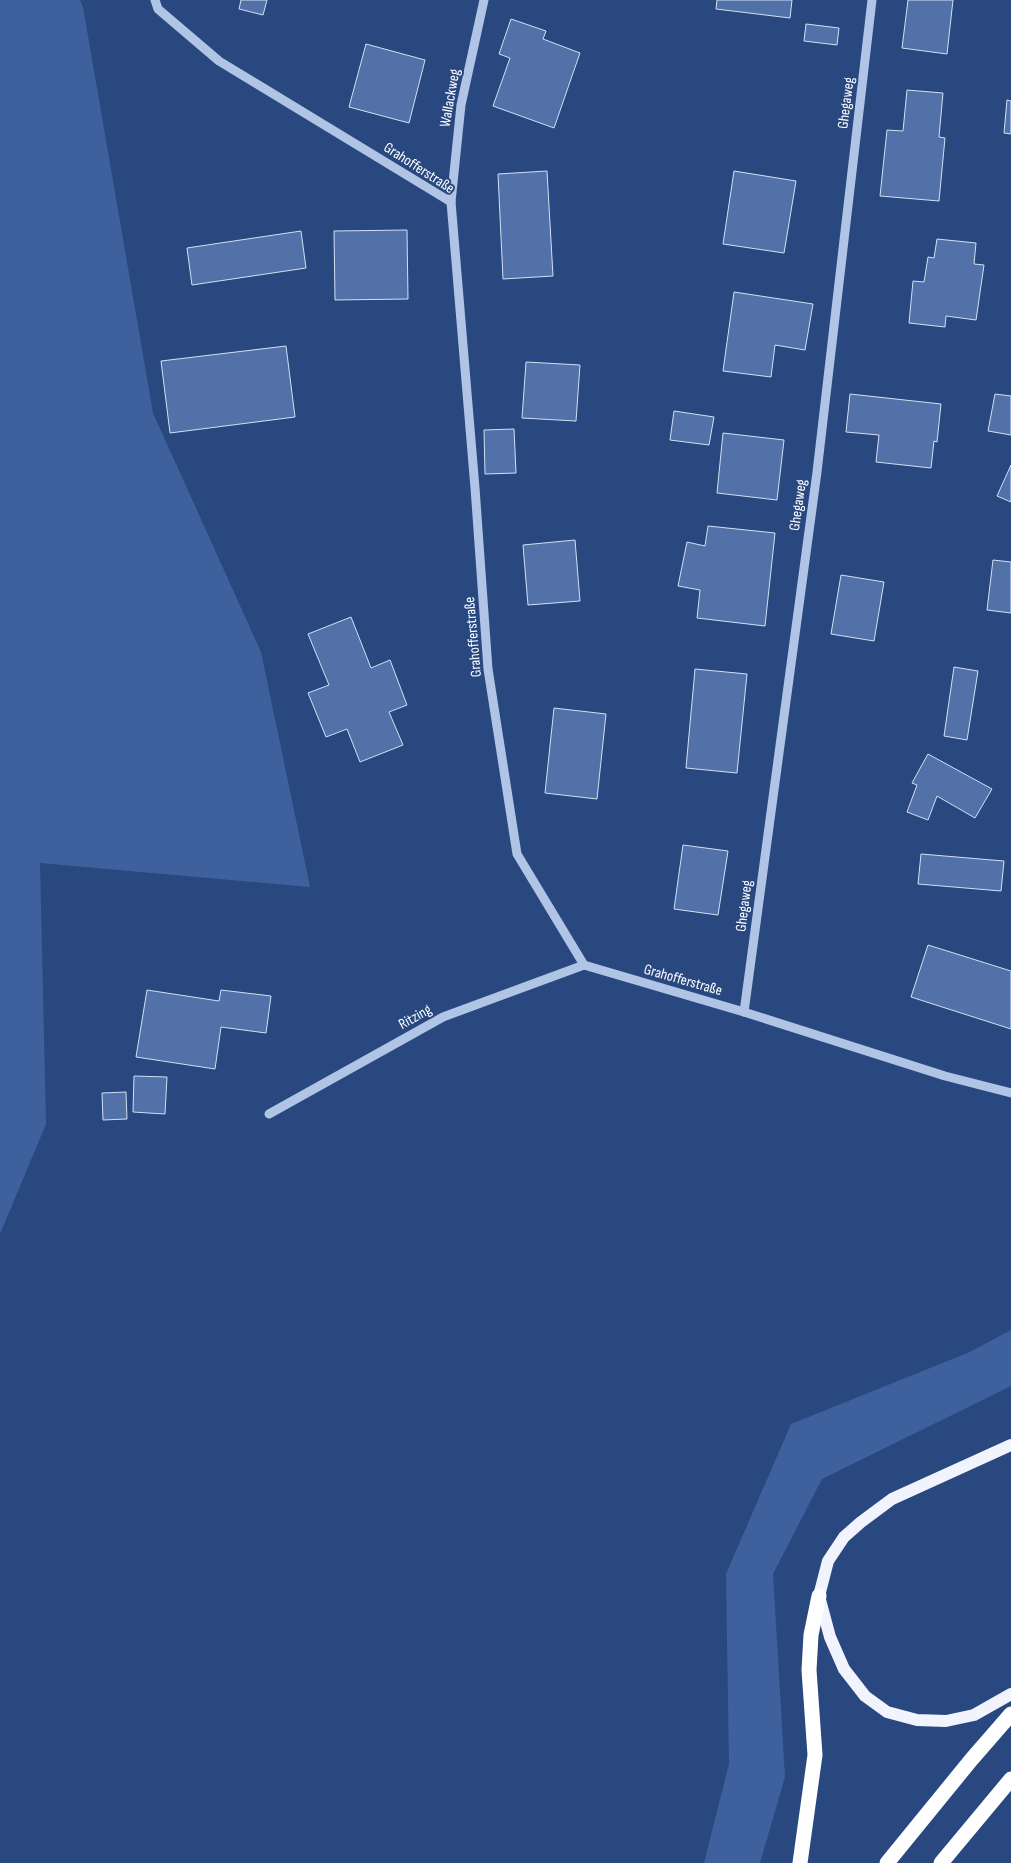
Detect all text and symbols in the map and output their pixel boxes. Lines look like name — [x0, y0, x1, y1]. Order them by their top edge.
street label: Wallackweg — [436, 67, 464, 129]
street label: Ghegaweg — [833, 76, 859, 130]
street label: Grahofferstraße — [380, 138, 458, 198]
street label: Ghegaweg — [785, 478, 811, 532]
street label: Grahofferstraße — [460, 596, 486, 678]
street label: Ghegaweg — [731, 879, 757, 933]
street label: Grahofferstraße — [642, 960, 724, 1000]
street label: Ritzing — [395, 1000, 435, 1034]

